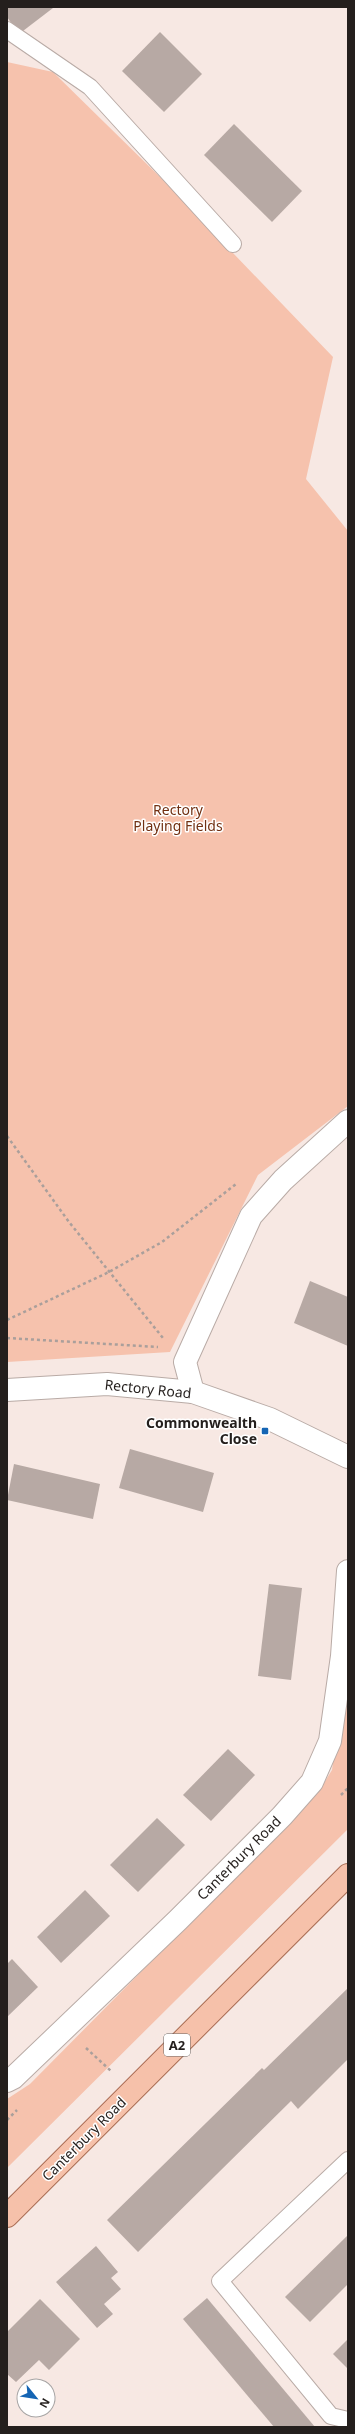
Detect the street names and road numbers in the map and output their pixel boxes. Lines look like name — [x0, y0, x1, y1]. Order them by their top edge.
street label: Rectory Road — [104, 1375, 192, 1403]
street label: Canterbury Road — [192, 1811, 285, 1904]
road number: A2 — [164, 2034, 190, 2056]
street label: Canterbury Road — [37, 2092, 130, 2185]

